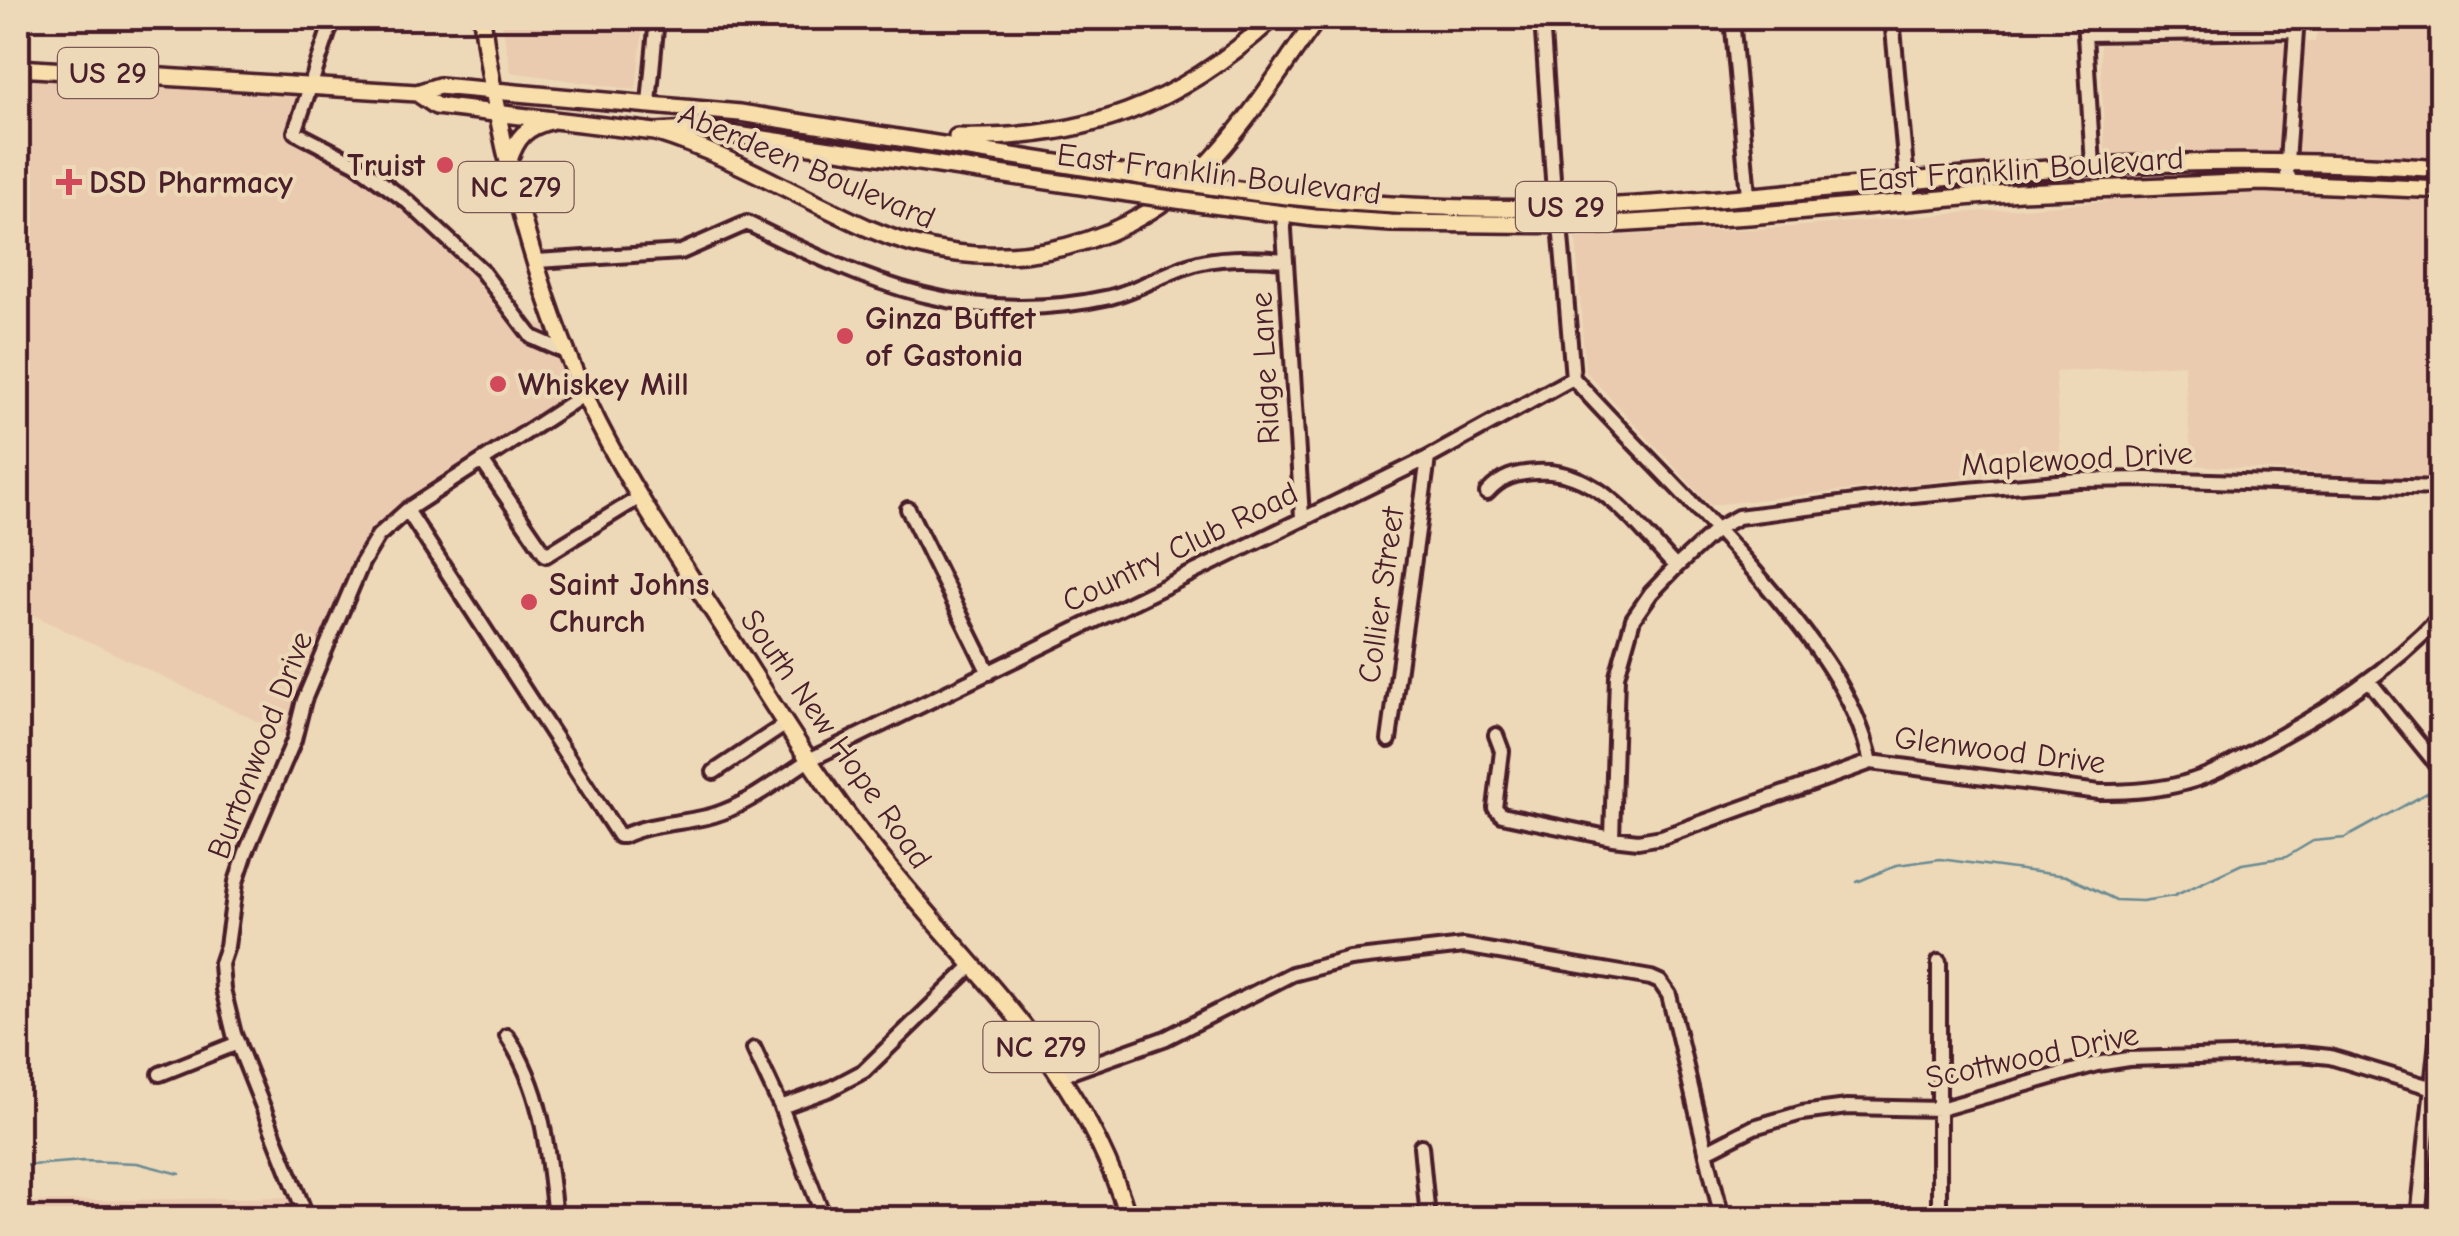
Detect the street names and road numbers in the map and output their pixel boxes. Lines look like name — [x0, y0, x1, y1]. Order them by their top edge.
road number: US 29 — [58, 48, 158, 98]
street label: Aberdeen Boulevard — [673, 95, 941, 237]
street label: East Franklin Boulevard — [1055, 136, 1383, 212]
street label: East Franklin Boulevard — [1857, 139, 2185, 199]
road number: NC 279 — [458, 162, 574, 212]
road number: US 29 — [1516, 182, 1616, 232]
street label: Ridge Lane — [1243, 291, 1287, 445]
street label: Maplewood Drive — [1960, 434, 2194, 484]
street label: Country Club Road — [1056, 474, 1304, 620]
street label: Collier Street — [1350, 504, 1412, 685]
street label: South New Hope Road — [733, 602, 939, 876]
street label: Burtonwood Drive — [200, 626, 320, 864]
street label: Glenwood Drive — [1892, 719, 2108, 781]
street label: Scottwood Drive — [1922, 1015, 2142, 1097]
road number: NC 279 — [984, 1022, 1098, 1072]

